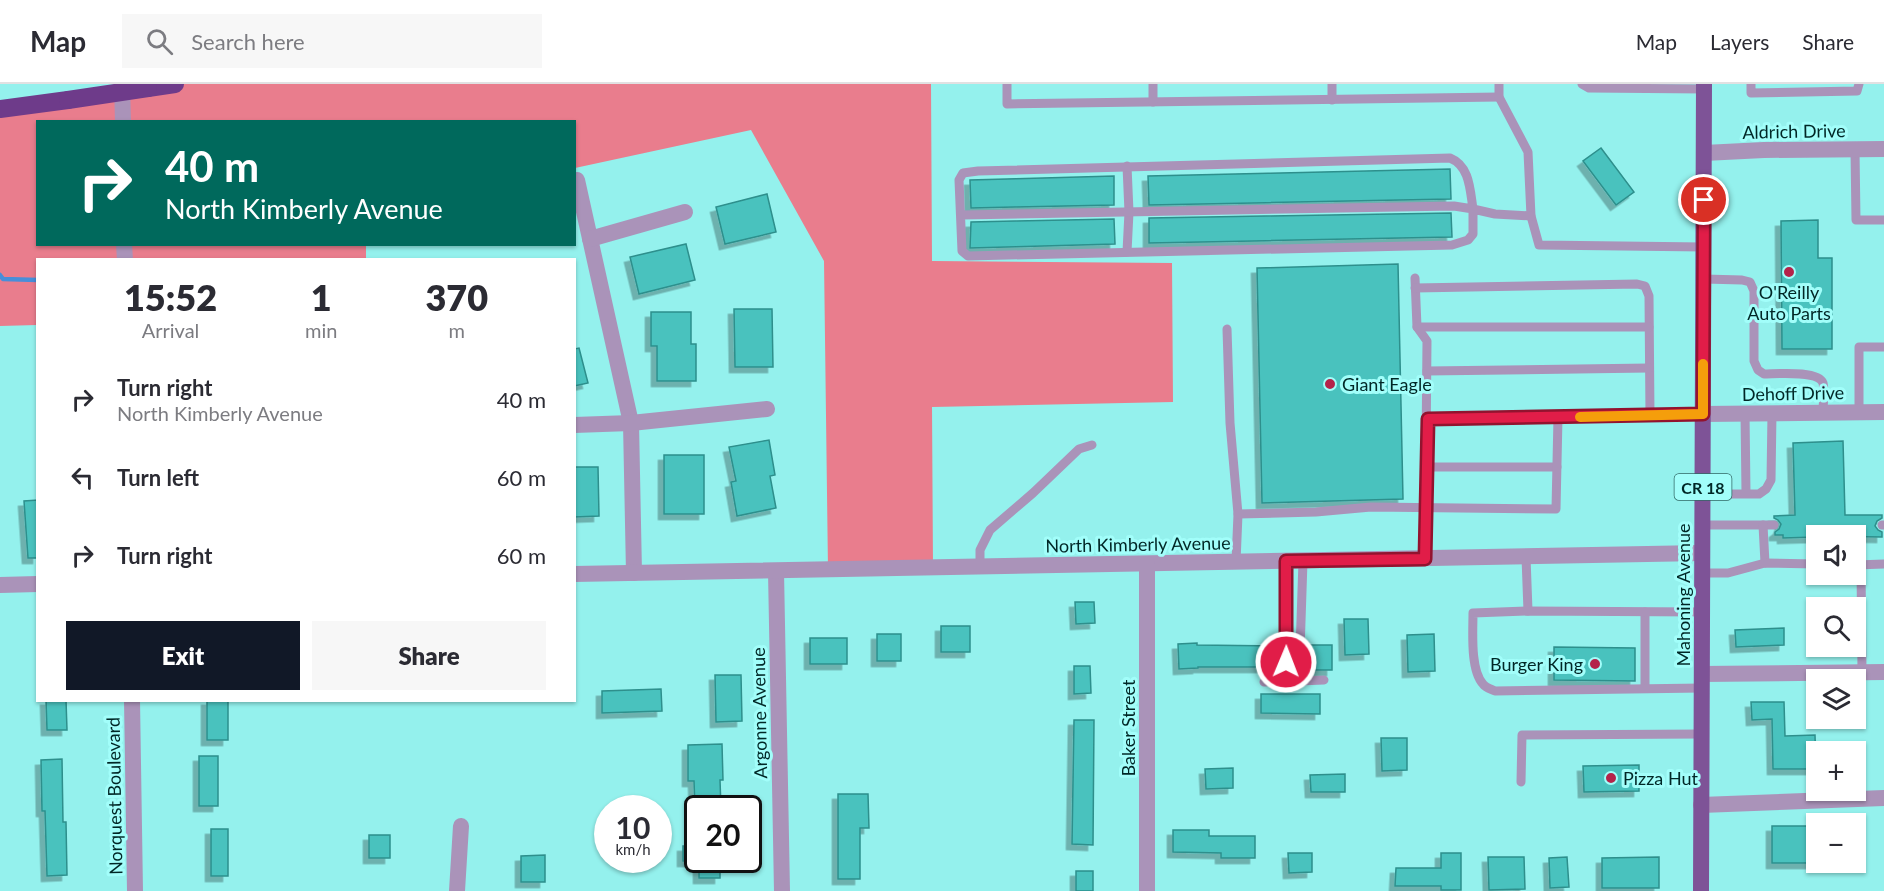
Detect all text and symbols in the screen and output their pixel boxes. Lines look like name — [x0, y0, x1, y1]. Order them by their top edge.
search box — [122, 14, 542, 68]
text: Map — [30, 24, 86, 58]
icon: search — [143, 25, 176, 58]
text: Search here — [191, 28, 305, 55]
text: Map — [1636, 29, 1677, 54]
text: Layers — [1710, 29, 1769, 54]
text: Share — [1802, 29, 1854, 54]
street label: Aldrich Drive — [1742, 119, 1846, 143]
text: 40 m — [165, 141, 259, 191]
icon: right — [66, 144, 144, 222]
pin — [1678, 174, 1729, 225]
icon: arrive — [1687, 183, 1720, 216]
text: North Kimberly Avenue — [165, 192, 443, 225]
marker: O'Reilly Auto Parts — [1782, 265, 1796, 279]
text: 15:52 — [124, 275, 217, 319]
text: 1 — [311, 275, 332, 319]
text: 370 — [425, 275, 488, 319]
place label: O'Reilly Auto Parts — [1747, 281, 1831, 324]
text: Arrival — [142, 318, 199, 342]
text: min — [305, 318, 337, 342]
text: m — [448, 318, 465, 342]
place label: Giant Eagle — [1342, 373, 1432, 395]
text: Turn right — [117, 374, 212, 401]
marker: Giant Eagle — [1323, 377, 1337, 391]
street label: Dehoff Drive — [1742, 381, 1844, 405]
icon: right — [66, 383, 99, 416]
text: 40 m — [497, 386, 546, 413]
text: North Kimberly Avenue — [117, 401, 323, 425]
icon: left — [66, 461, 99, 494]
text: Turn left — [117, 464, 199, 491]
text: 60 m — [497, 464, 546, 491]
road number: CR 18 — [1674, 474, 1732, 500]
street label: Mahoning Avenue — [1672, 523, 1694, 667]
map controls — [1806, 525, 1866, 873]
button: sound — [1806, 525, 1866, 585]
street label: North Kimberly Avenue — [1045, 531, 1231, 557]
icon: right — [66, 539, 99, 572]
text: Turn right — [117, 542, 212, 569]
text: 60 m — [497, 542, 546, 569]
button: search — [1806, 597, 1866, 657]
button: Exit — [66, 621, 300, 690]
button: Share — [312, 621, 546, 690]
position arrow — [1254, 630, 1318, 694]
street label: Argonne Avenue — [747, 647, 771, 779]
place label: Burger King — [1490, 653, 1583, 675]
marker: Burger King — [1588, 657, 1602, 671]
button: layers — [1806, 669, 1866, 729]
street label: Baker Street — [1117, 679, 1139, 776]
street label: Norquest Boulevard — [102, 717, 126, 875]
button: + — [1806, 741, 1866, 801]
place label: Pizza Hut — [1623, 767, 1699, 789]
marker: Pizza Hut — [1604, 771, 1618, 785]
speed limit sign: 20 — [684, 795, 762, 873]
text: 10 — [616, 809, 650, 845]
button: − — [1806, 813, 1866, 873]
text: km/h — [615, 840, 651, 858]

